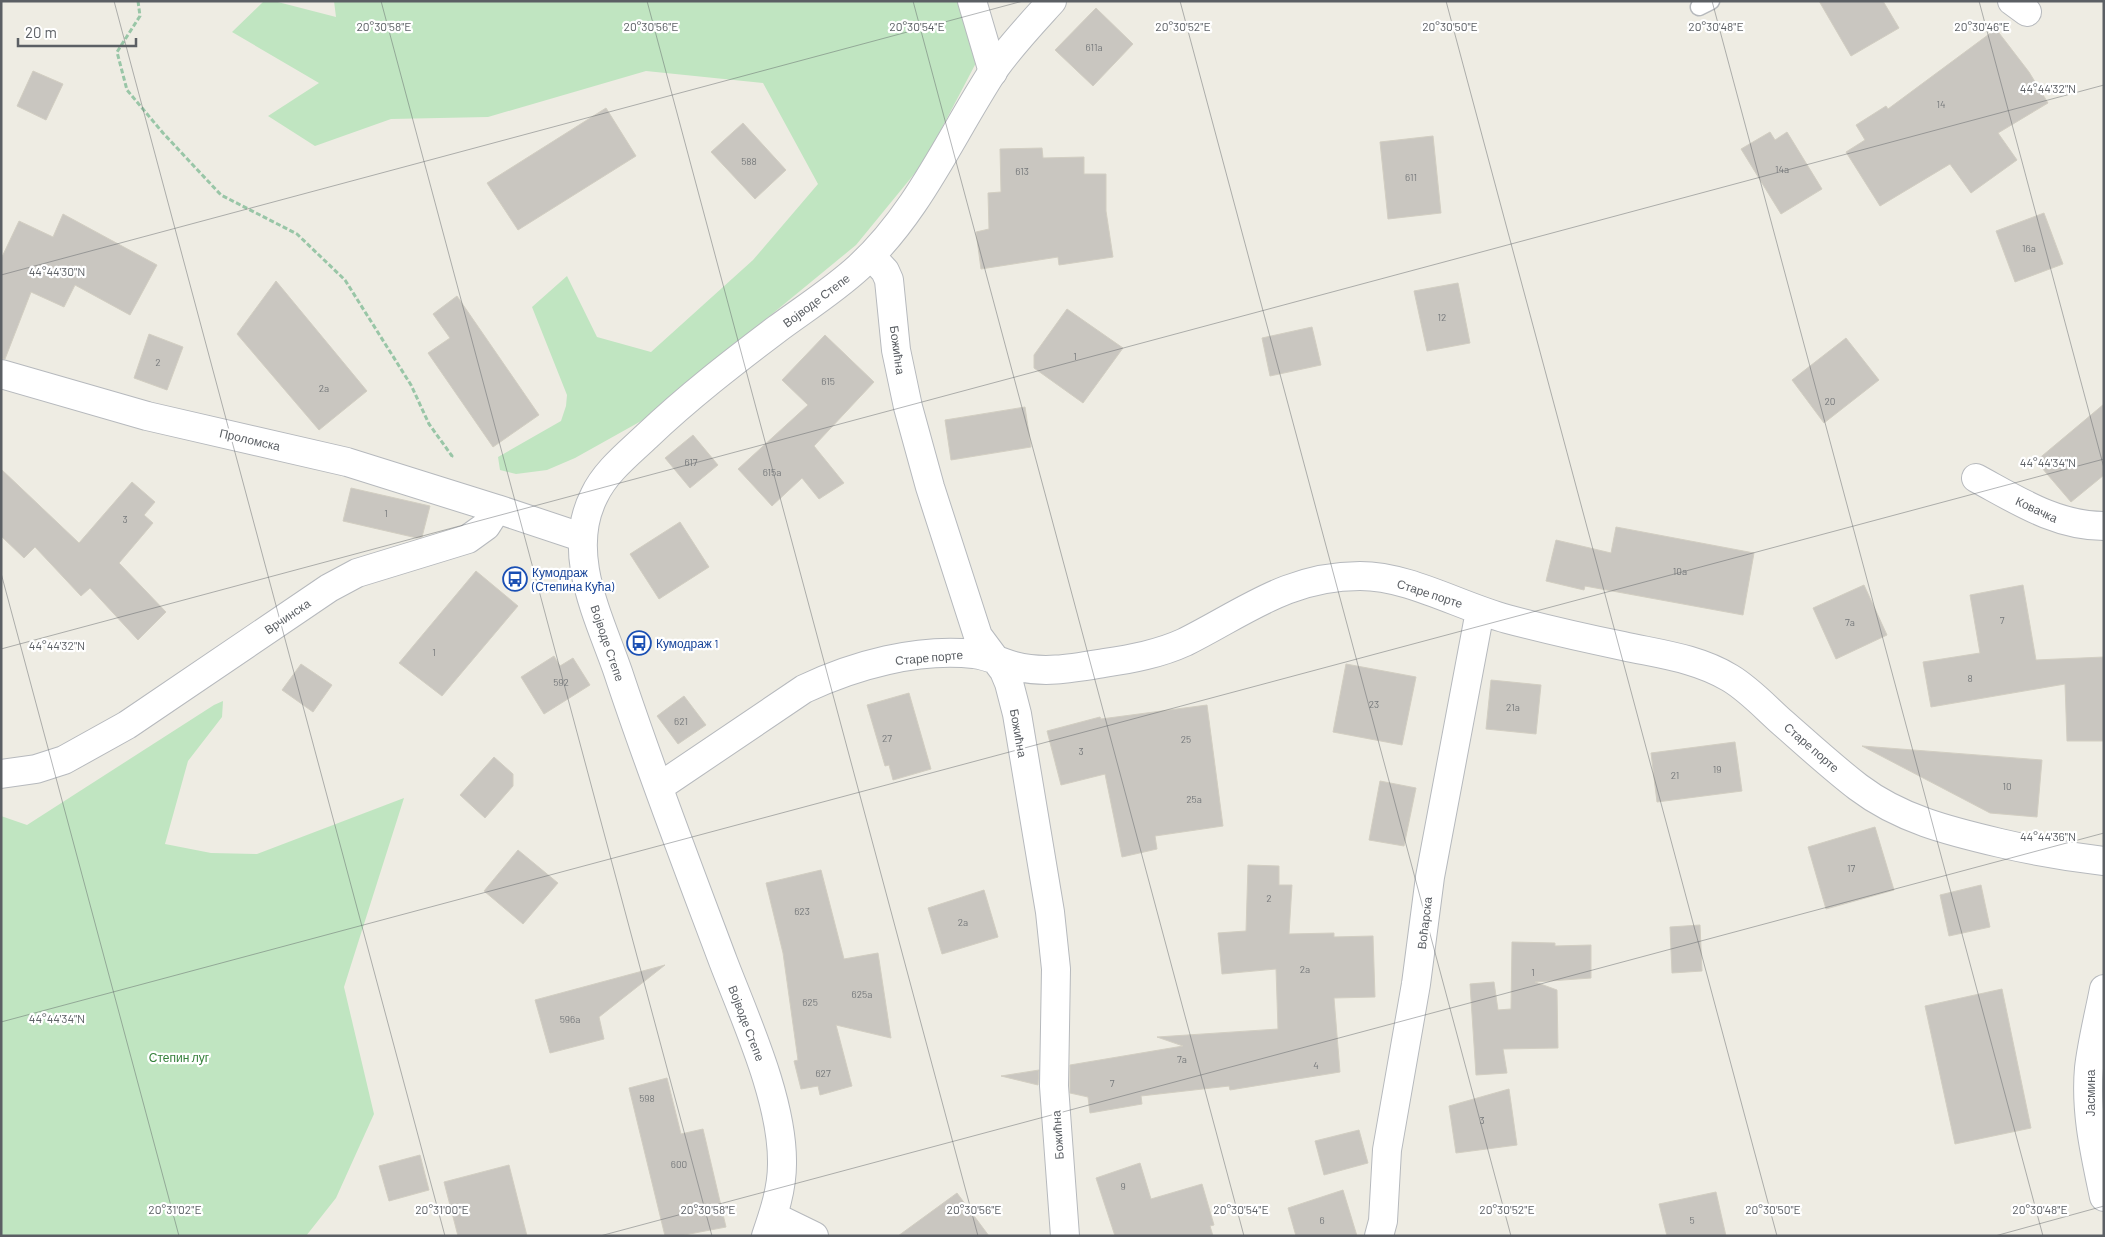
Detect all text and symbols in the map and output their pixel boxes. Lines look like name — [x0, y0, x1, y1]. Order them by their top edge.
scale bar — [18, 15, 135, 47]
text: 20°30'58"E — [356, 19, 412, 33]
text: 20°30'56"E — [623, 19, 679, 33]
text: 20°30'54"E — [889, 19, 945, 33]
text: 20°30'52"E — [1155, 19, 1211, 33]
text: 20°30'50"E — [1422, 19, 1478, 33]
text: 20°30'48"E — [1688, 19, 1744, 33]
text: 20°30'46"E — [1954, 19, 2010, 33]
text: 20 m — [25, 23, 57, 41]
house number: 611a — [1085, 41, 1103, 53]
text: 44°44'32"N — [2020, 81, 2076, 95]
house number: 14 — [1936, 98, 1946, 110]
house number: 588 — [741, 155, 757, 167]
house number: 14a — [1775, 163, 1789, 175]
house number: 613 — [1015, 165, 1029, 177]
house number: 611 — [1405, 171, 1417, 183]
house number: 16a — [2022, 242, 2036, 254]
text: 44°44'30"N — [29, 264, 85, 278]
street label: Војводе Степе — [780, 270, 853, 330]
house number: 12 — [1438, 311, 1446, 323]
street label: Божићна — [888, 325, 908, 376]
house number: 1 — [1073, 350, 1077, 362]
house number: 2 — [155, 356, 161, 368]
house number: 615 — [821, 375, 835, 387]
house number: 2a — [319, 382, 329, 394]
house number: 20 — [1824, 395, 1836, 407]
street label: Проломска — [218, 425, 282, 454]
text: 44°44'34"N — [2020, 455, 2076, 469]
house number: 617 — [684, 456, 698, 468]
house number: 615a — [763, 466, 781, 478]
street label: Ковачка — [2014, 493, 2061, 525]
house number: 1 — [384, 507, 388, 519]
house number: 3 — [122, 513, 128, 525]
place label: Кумодраж (Степина Кућа) — [531, 565, 615, 594]
house number: 10a — [1673, 565, 1687, 577]
bus stop icon: Кумодраж (Степина Кућа) — [502, 566, 528, 592]
street label: Старе порте — [1395, 576, 1465, 611]
street label: Врчинска — [261, 595, 313, 637]
street label: Војводе Степе — [587, 603, 628, 684]
house number: 7 — [2000, 614, 2005, 626]
house number: 7a — [1845, 616, 1855, 628]
bus stop icon: Кумодраж 1 — [626, 630, 652, 656]
place label: Кумодраж 1 — [656, 636, 719, 651]
text: 44°44'32"N — [29, 638, 85, 652]
house number: 1 — [432, 646, 436, 658]
street label: Старе порте — [894, 647, 964, 668]
house number: 8 — [1967, 672, 1973, 684]
house number: 592 — [553, 676, 569, 688]
house number: 23 — [1369, 698, 1379, 710]
house number: 21a — [1506, 701, 1520, 713]
street label: Божићна — [1008, 708, 1030, 759]
house number: 621 — [674, 715, 688, 727]
street label: Старе порте — [1781, 719, 1843, 776]
house number: 27 — [882, 732, 892, 744]
house number: 25 — [1181, 733, 1191, 745]
house number: 3 — [1078, 745, 1084, 757]
house number: 19 — [1713, 763, 1721, 775]
house number: 21 — [1671, 769, 1679, 781]
house number: 10 — [2002, 780, 2012, 792]
house number: 25a — [1186, 793, 1202, 805]
text: 44°44'36"N — [2020, 829, 2076, 843]
house number: 17 — [1847, 862, 1855, 874]
house number: 2 — [1266, 892, 1272, 904]
street label: Воћарска — [1414, 896, 1435, 950]
house number: 623 — [794, 905, 810, 917]
house number: 2a — [958, 916, 968, 928]
house number: 2a — [1300, 963, 1310, 975]
house number: 1 — [1531, 966, 1535, 978]
street label: Војводе Степе — [725, 983, 768, 1063]
house number: 625a — [852, 988, 872, 1000]
house number: 625 — [802, 996, 818, 1008]
text: 44°44'34"N — [29, 1011, 85, 1025]
house number: 596a — [560, 1013, 580, 1025]
park label: Степин луг — [149, 1050, 210, 1065]
house number: 7a — [1177, 1053, 1187, 1065]
house number: 4 — [1313, 1059, 1319, 1071]
house number: 627 — [815, 1067, 831, 1079]
street label: Јасмина — [2083, 1069, 2097, 1116]
house number: 7 — [1110, 1077, 1115, 1089]
house number: 598 — [639, 1092, 655, 1104]
street label: Божићна — [1048, 1110, 1066, 1160]
house number: 3 — [1479, 1114, 1485, 1126]
house number: 600 — [671, 1158, 687, 1170]
house number: 9 — [1120, 1180, 1126, 1192]
text: 20°31'02"E — [148, 1202, 202, 1216]
text: 20°31'00"E — [415, 1202, 469, 1216]
text: 20°30'58"E — [680, 1202, 736, 1216]
text: 20°30'56"E — [946, 1202, 1002, 1216]
text: 20°30'54"E — [1213, 1202, 1269, 1216]
text: 20°30'52"E — [1479, 1202, 1535, 1216]
text: 20°30'50"E — [1745, 1202, 1801, 1216]
text: 20°30'48"E — [2012, 1202, 2068, 1216]
house number: 6 — [1319, 1214, 1325, 1226]
house number: 5 — [1689, 1214, 1695, 1226]

